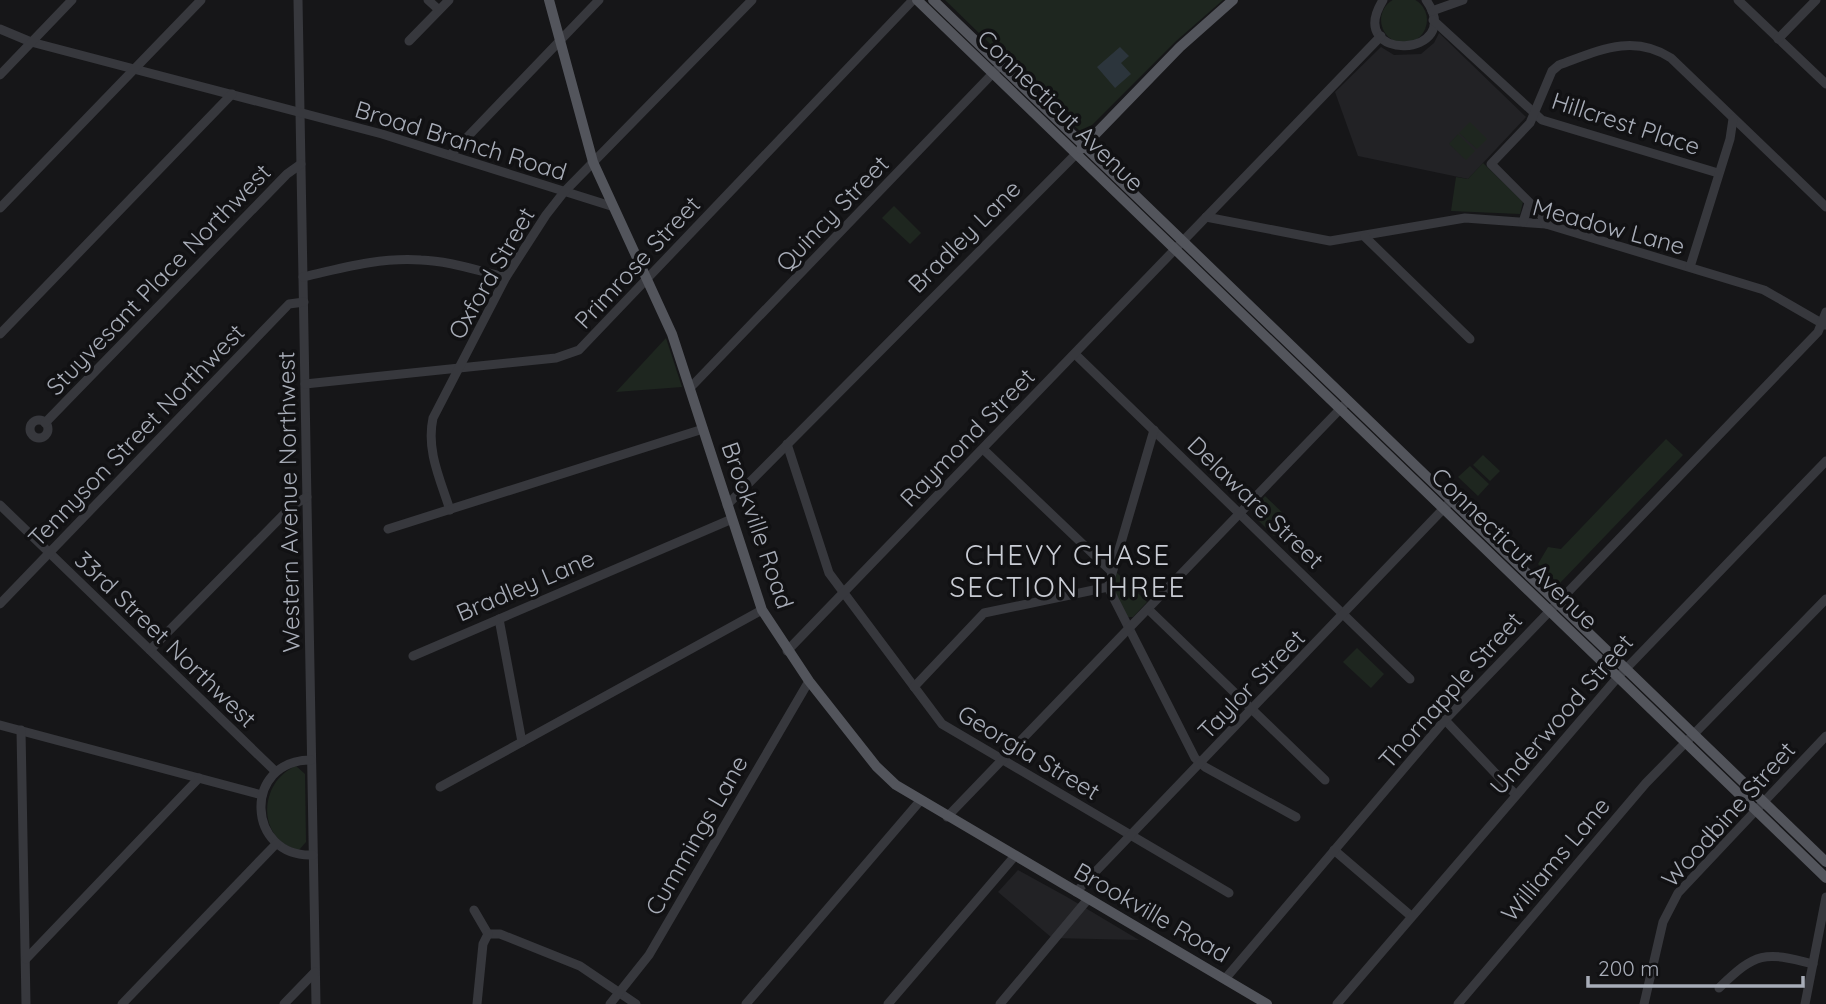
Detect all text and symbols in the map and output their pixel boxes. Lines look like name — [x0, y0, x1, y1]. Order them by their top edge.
street label: Connecticut Avenue — [971, 23, 1151, 197]
street label: Hillcrest Place — [1548, 85, 1704, 161]
street label: Broad Branch Road — [352, 94, 570, 186]
street label: Quincy Street — [769, 149, 895, 277]
street label: Stuyvesant Place Northwest — [39, 157, 277, 401]
street label: Bradley Lane — [901, 173, 1027, 299]
street label: Primrose Street — [568, 189, 706, 335]
street label: Meadow Lane — [1530, 191, 1688, 261]
street label: Oxford Street — [441, 202, 541, 344]
street label: Tennyson Street Northwest — [22, 317, 250, 553]
street label: Western Avenue Northwest — [270, 351, 306, 653]
street label: Raymond Street — [893, 361, 1041, 513]
street label: Delaware Street — [1182, 429, 1330, 575]
street label: Brookville Road — [715, 438, 801, 612]
street label: Connecticut Avenue — [1425, 461, 1605, 635]
district label: CHEVY CHASE SECTION THREE — [950, 537, 1186, 604]
street label: Bradley Lane — [451, 542, 599, 628]
street label: 33rd Street Northwest — [69, 544, 263, 734]
street label: Thornapple Street — [1372, 606, 1528, 774]
street label: Taylor Street — [1191, 623, 1311, 745]
street label: Underwood Street — [1483, 627, 1639, 801]
street label: Georgia Street — [953, 698, 1105, 806]
street label: Woodbine Street — [1655, 735, 1801, 893]
street label: Cummings Lane — [638, 750, 754, 920]
street label: Williams Lane — [1494, 791, 1616, 927]
street label: Brookville Road — [1069, 855, 1235, 969]
scale bar — [1588, 944, 1803, 988]
text: 200 m — [1598, 955, 1660, 981]

